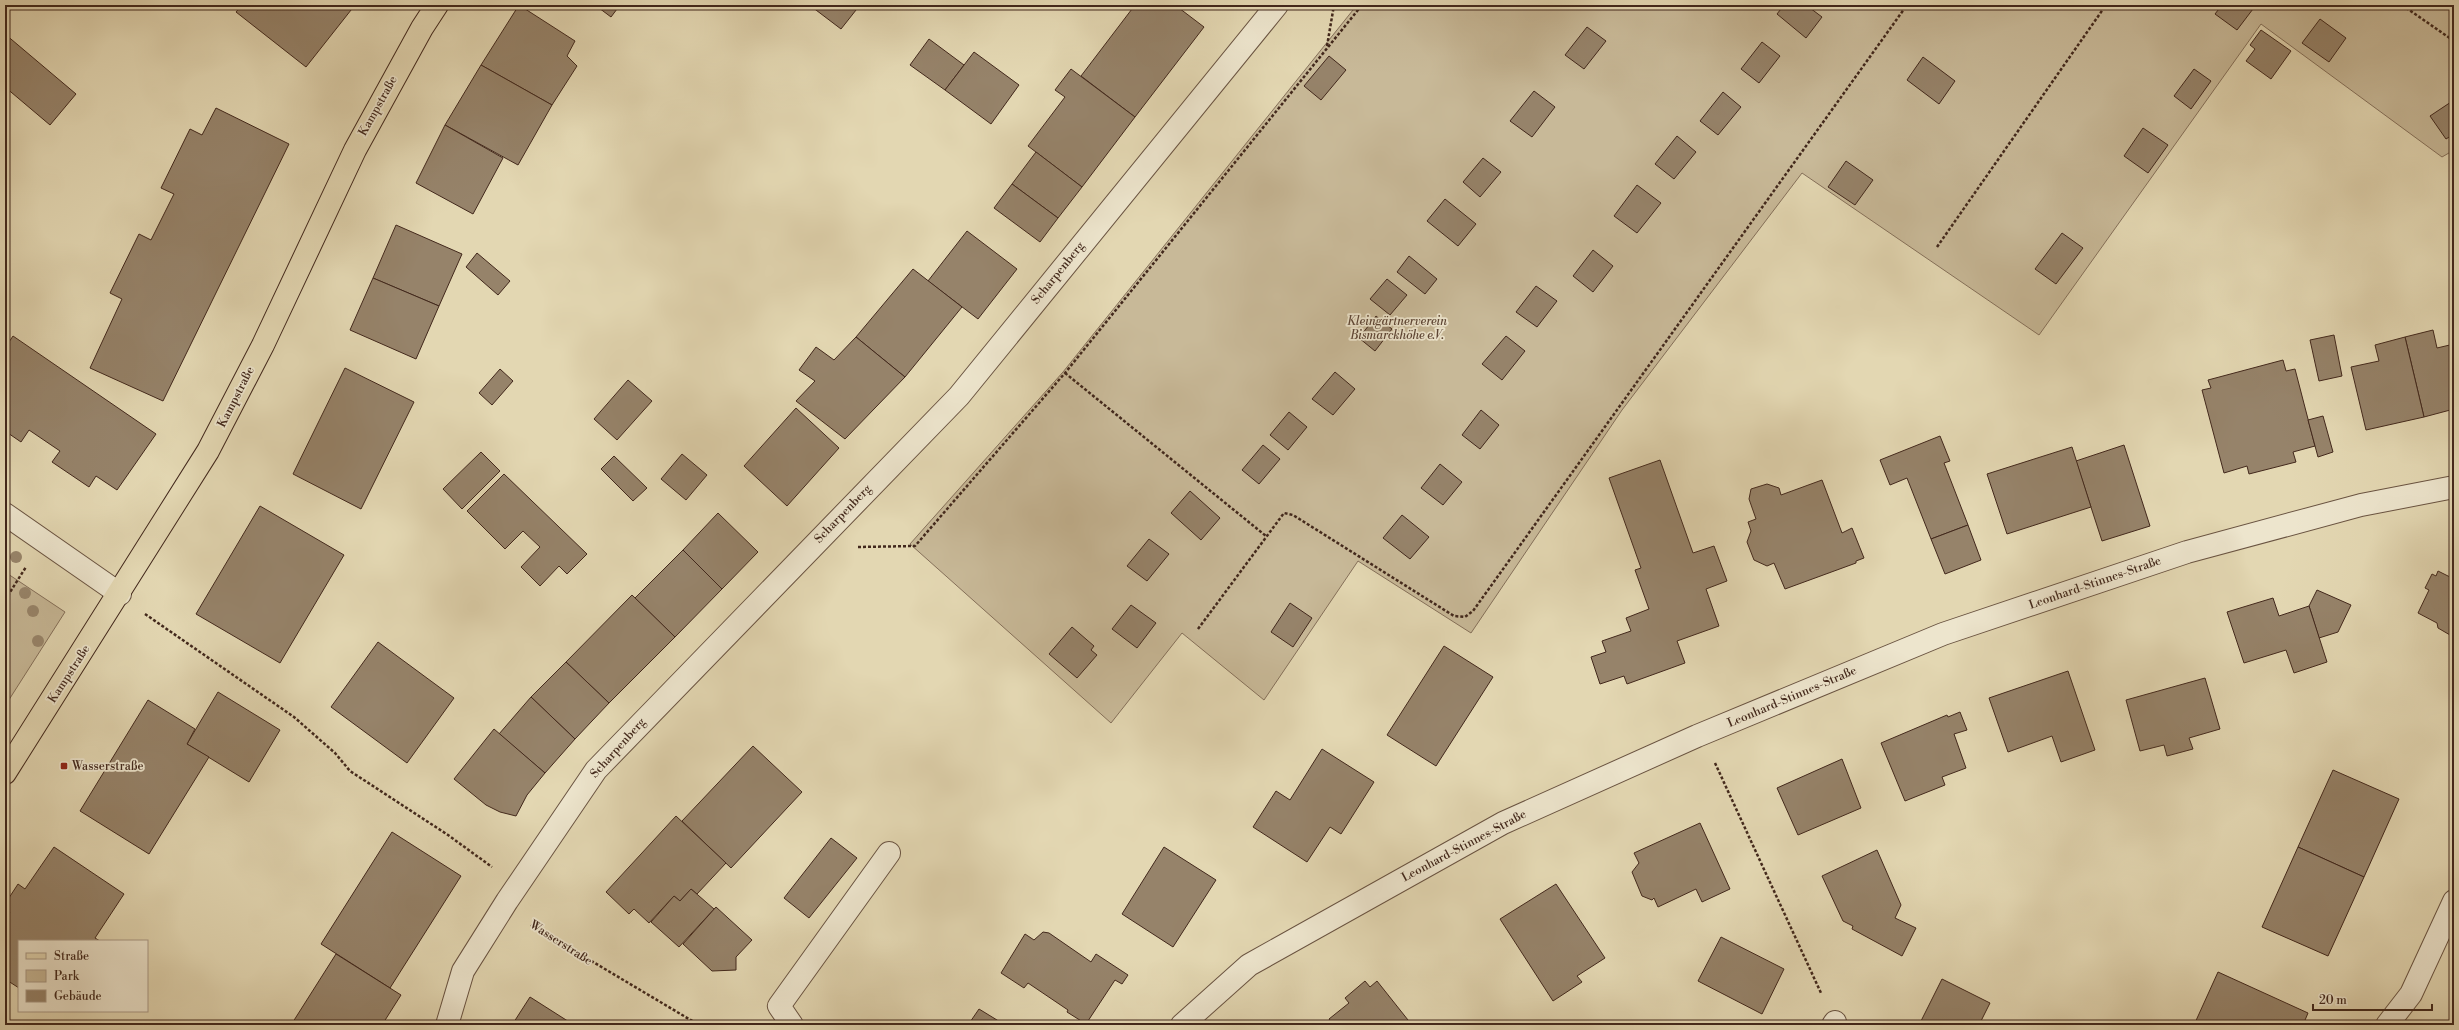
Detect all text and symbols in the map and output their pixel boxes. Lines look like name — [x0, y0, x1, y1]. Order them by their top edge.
street label: Kampstraße — [355, 73, 401, 139]
street label: Scharpenberg — [1028, 238, 1088, 307]
park label: Kleingärtnerverein Bismarckhöhe e.V. — [1347, 314, 1447, 343]
street label: Kampstraße — [214, 364, 258, 430]
street label: Scharpenberg — [811, 481, 875, 547]
street label: Leonhard-Stinnes-Straße — [2027, 553, 2163, 613]
street label: Kampstraße — [45, 642, 93, 706]
street label: Leonhard-Stinnes-Straße — [1725, 663, 1859, 731]
street label: Scharpenberg — [587, 714, 650, 781]
place label: Wasserstraße — [71, 759, 144, 774]
marker: Wasserstraße — [59, 761, 69, 771]
street label: Leonhard-Stinnes-Straße — [1399, 807, 1529, 885]
street label: Wasserstraße — [526, 917, 595, 969]
legend — [18, 940, 148, 1012]
text: Straße — [54, 949, 89, 964]
text: Park — [54, 969, 80, 984]
scale bar — [2313, 986, 2432, 1012]
text: Gebäude — [54, 989, 102, 1004]
text: 20 m — [2319, 993, 2347, 1008]

